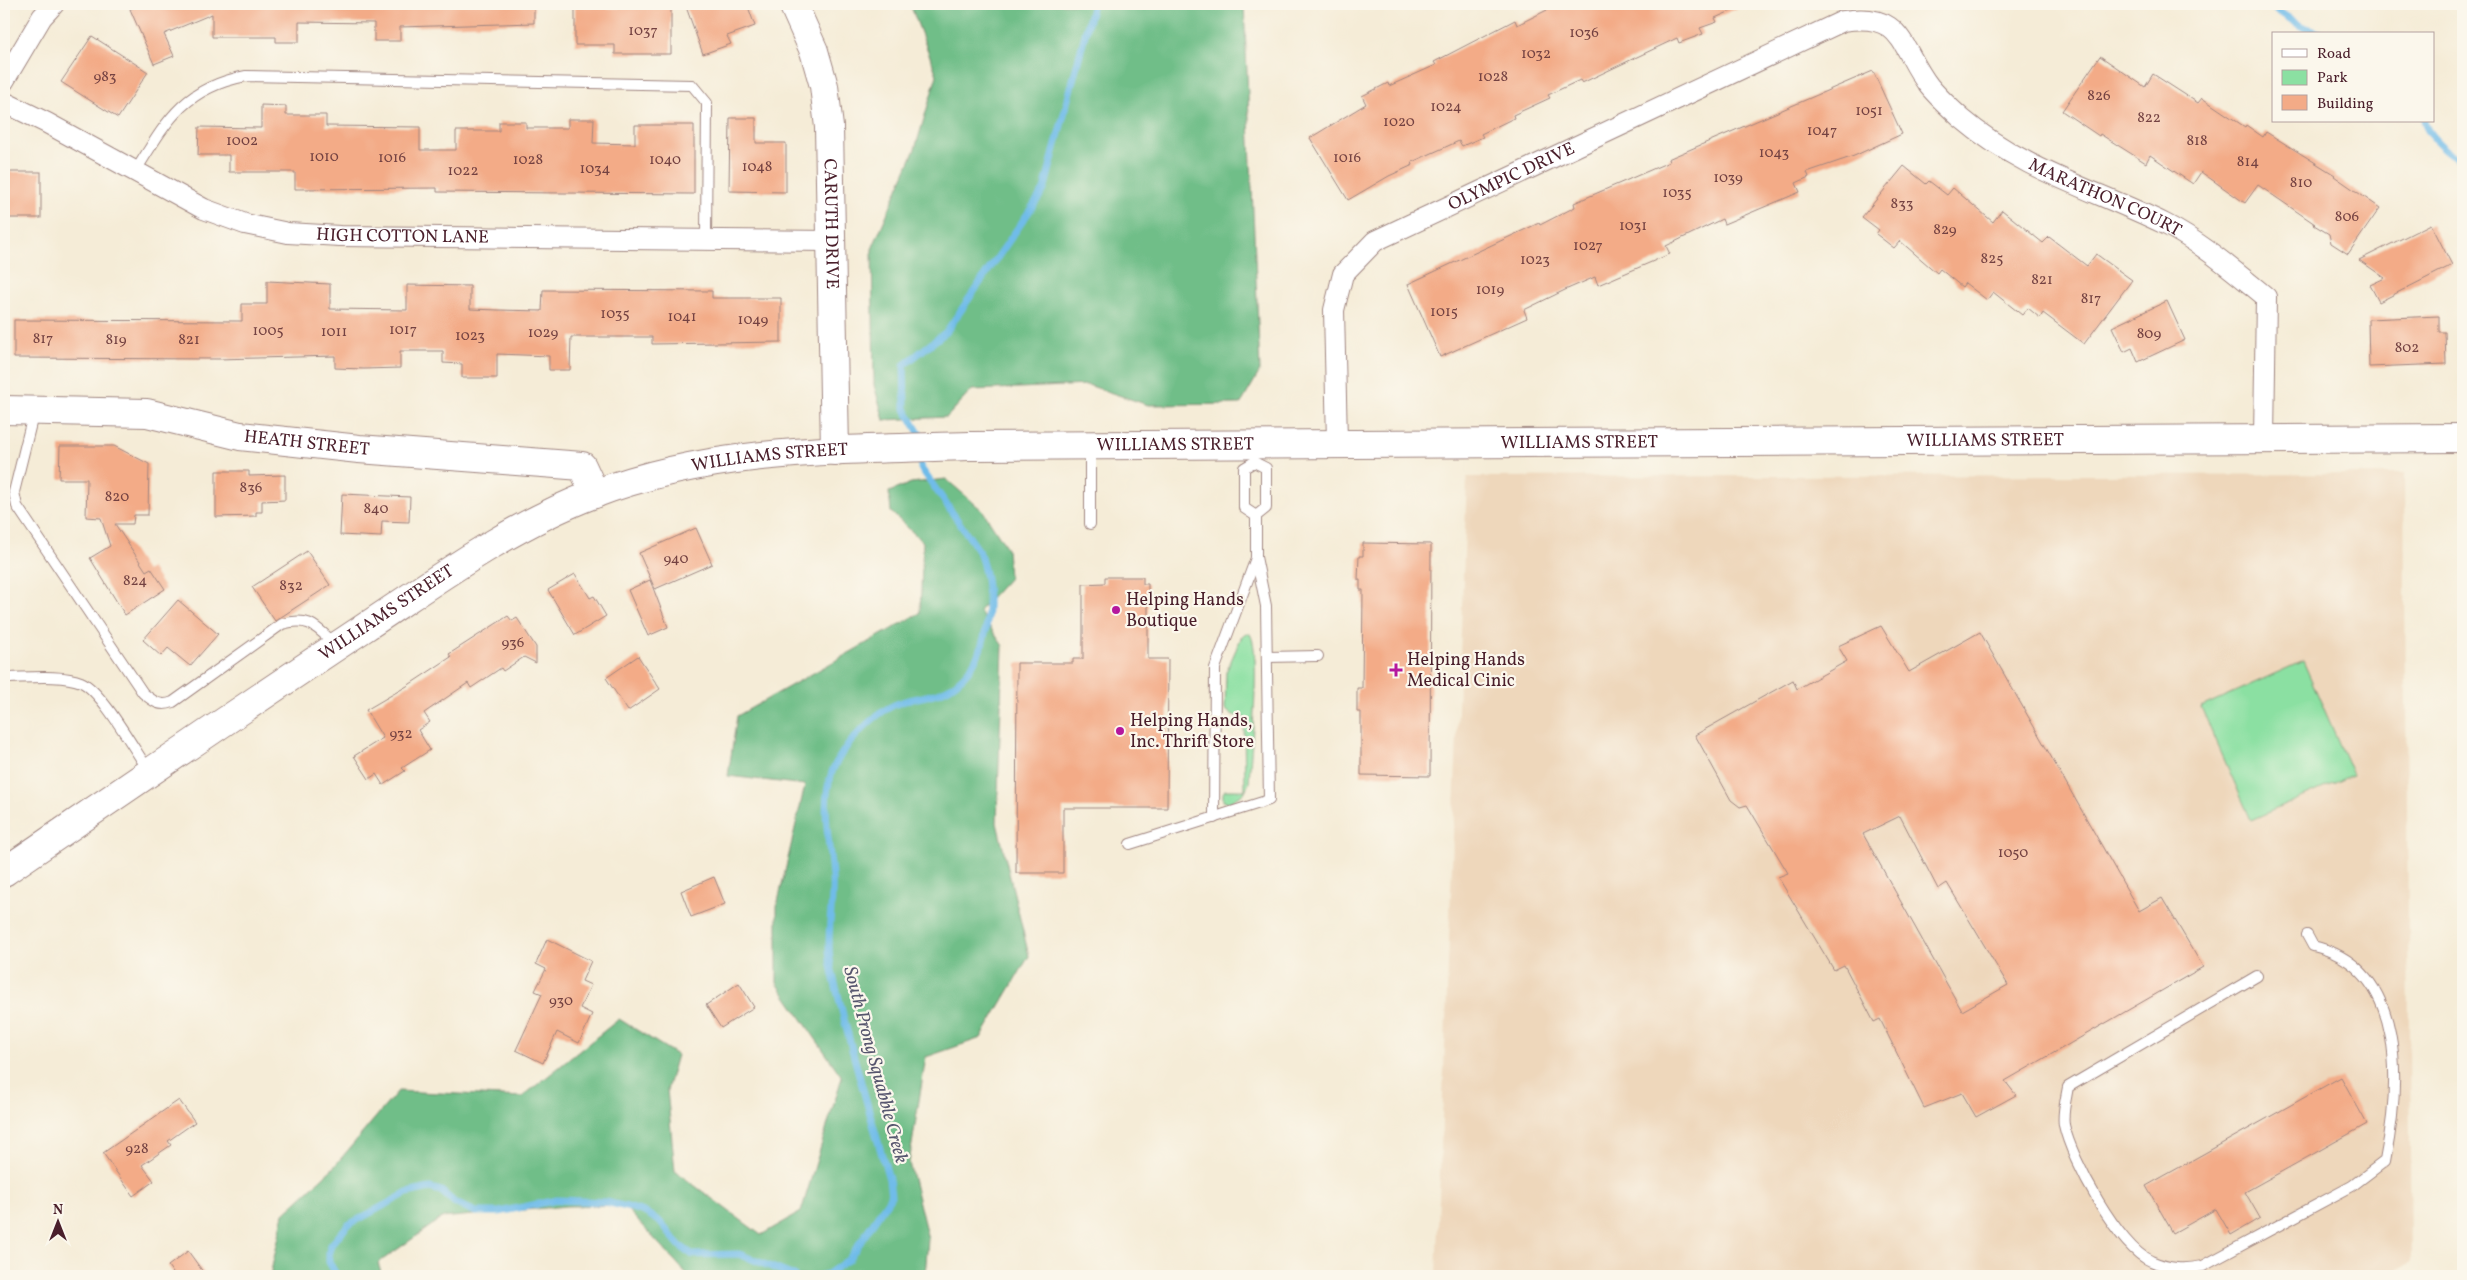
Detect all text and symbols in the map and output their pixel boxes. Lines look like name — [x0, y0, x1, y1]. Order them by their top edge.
house number: 1037 — [628, 21, 658, 42]
house number: 1036 — [1569, 23, 1599, 44]
legend — [2272, 32, 2434, 122]
house number: 1032 — [1521, 44, 1551, 65]
text: Road — [2317, 44, 2351, 65]
house number: 983 — [93, 67, 117, 88]
house number: 1028 — [1478, 67, 1508, 88]
text: Park — [2317, 68, 2348, 89]
house number: 826 — [2087, 86, 2111, 107]
text: Building — [2317, 94, 2374, 115]
house number: 1024 — [1430, 97, 1462, 118]
house number: 1051 — [1855, 101, 1883, 122]
house number: 822 — [2137, 108, 2161, 129]
house number: 1020 — [1383, 112, 1415, 133]
house number: 1047 — [1807, 121, 1837, 142]
house number: 1002 — [226, 131, 258, 152]
house number: 818 — [2186, 131, 2208, 152]
street label: OLYMPIC DRIVE — [1444, 136, 1579, 217]
house number: 1043 — [1759, 143, 1789, 164]
house number: 1010 — [309, 147, 339, 168]
house number: 1016 — [378, 148, 406, 169]
house number: 1016 — [1333, 148, 1361, 169]
house number: 1028 — [513, 150, 543, 171]
house number: 1040 — [649, 150, 681, 171]
street label: MARATHON COURT — [2024, 152, 2186, 243]
house number: 814 — [2237, 152, 2259, 173]
house number: 1048 — [742, 157, 772, 178]
street label: CARUTH DRIVE — [817, 158, 845, 290]
house number: 1034 — [579, 159, 611, 180]
house number: 1022 — [448, 161, 478, 182]
house number: 1039 — [1713, 168, 1743, 189]
house number: 810 — [2290, 173, 2312, 194]
house number: 1035 — [1662, 183, 1692, 204]
house number: 833 — [1891, 194, 1913, 215]
house number: 806 — [2335, 207, 2359, 228]
house number: 1031 — [1619, 216, 1647, 237]
house number: 829 — [1933, 220, 1957, 241]
street label: HIGH COTTON LANE — [315, 222, 489, 250]
house number: 1027 — [1573, 236, 1603, 257]
house number: 825 — [1981, 249, 2003, 270]
house number: 1023 — [1520, 250, 1550, 271]
house number: 821 — [2031, 270, 2053, 291]
house number: 1019 — [1476, 280, 1504, 301]
house number: 817 — [2081, 289, 2101, 310]
house number: 1015 — [1430, 302, 1458, 323]
house number: 1035 — [600, 304, 630, 325]
house number: 1041 — [667, 307, 697, 328]
house number: 1049 — [738, 310, 769, 331]
house number: 1017 — [389, 320, 417, 341]
house number: 1005 — [252, 321, 284, 342]
house number: 1011 — [321, 322, 347, 343]
house number: 1029 — [528, 323, 558, 344]
house number: 809 — [2137, 324, 2161, 345]
house number: 1023 — [455, 326, 485, 347]
house number: 817 — [33, 329, 53, 350]
house number: 819 — [105, 330, 127, 351]
house number: 821 — [178, 330, 200, 351]
house number: 802 — [2395, 338, 2419, 359]
street label: HEATH STREET — [243, 424, 371, 462]
street label: WILLIAMS STREET — [1906, 428, 2065, 453]
street label: WILLIAMS STREET — [1500, 430, 1659, 456]
street label: WILLIAMS STREET — [1096, 432, 1255, 458]
street label: WILLIAMS STREET — [689, 437, 849, 479]
house number: 836 — [240, 478, 262, 499]
house number: 820 — [105, 487, 129, 508]
house number: 840 — [364, 499, 388, 520]
house number: 940 — [663, 549, 689, 570]
street label: WILLIAMS STREET — [314, 559, 459, 667]
house number: 824 — [123, 571, 147, 592]
house number: 832 — [279, 576, 303, 597]
place label: Helping Hands Boutique — [1126, 588, 1244, 634]
marker: Helping Hands Boutique — [1110, 604, 1122, 616]
house number: 936 — [502, 633, 524, 654]
place label: Helping Hands Medical Cinic — [1407, 648, 1525, 694]
marker: Helping Hands Medical Cinic — [1389, 663, 1403, 677]
place label: Helping Hands, Inc. Thrift Store — [1130, 709, 1254, 755]
house number: 932 — [389, 724, 413, 745]
marker: Helping Hands, Inc. Thrift Store — [1114, 725, 1126, 737]
house number: 1050 — [1998, 843, 2028, 864]
water label: South Prong Squabble Creek — [836, 964, 914, 1167]
house number: 930 — [549, 991, 573, 1012]
house number: 928 — [125, 1139, 149, 1160]
north arrow — [32, 1198, 82, 1248]
text: N — [53, 1201, 63, 1220]

